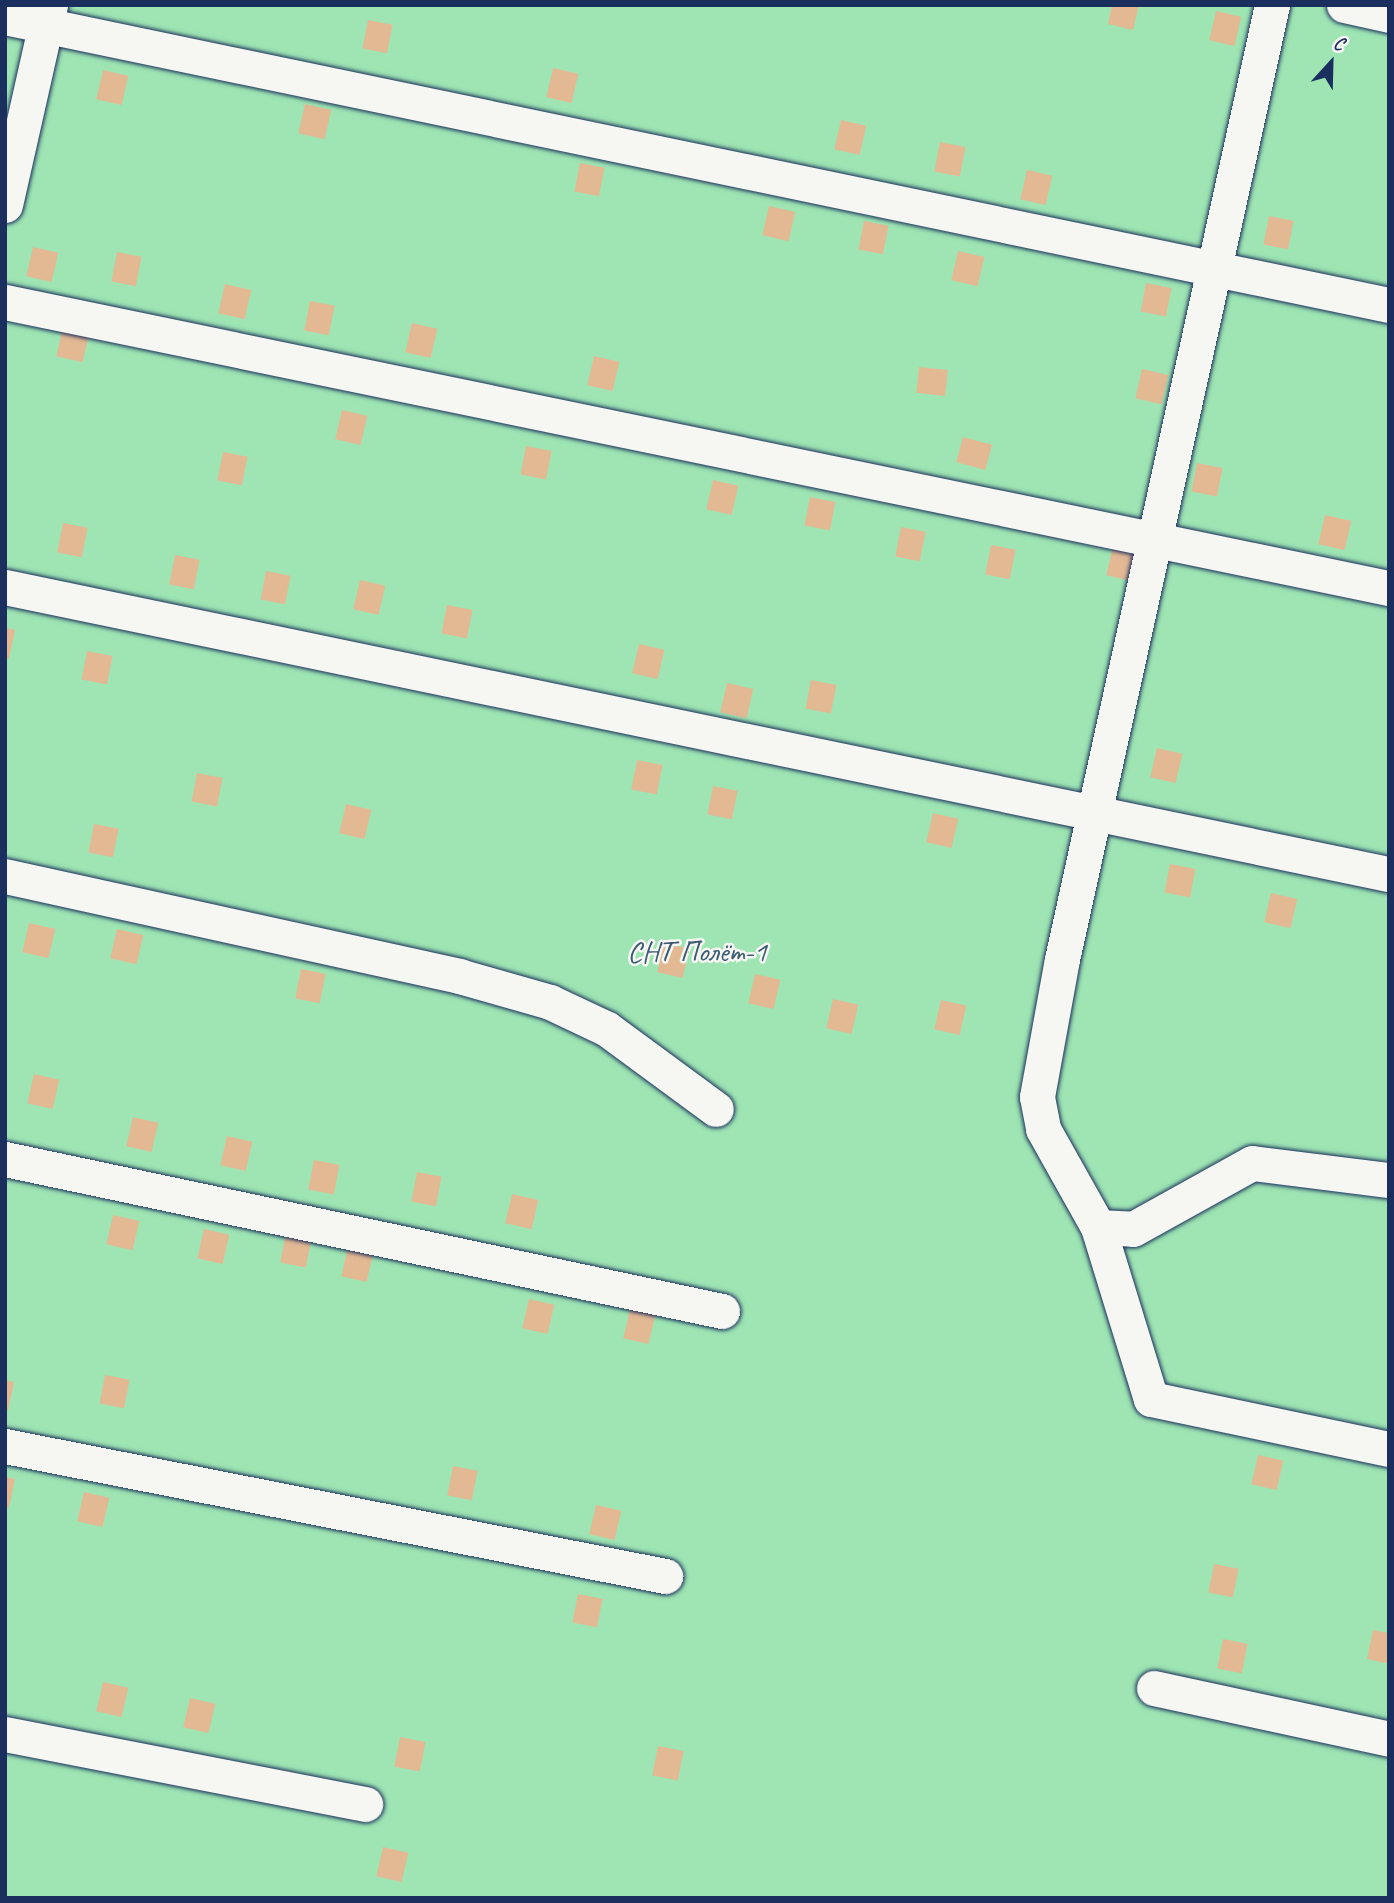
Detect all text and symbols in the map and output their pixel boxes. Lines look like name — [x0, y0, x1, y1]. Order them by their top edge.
north arrow — [1296, 28, 1366, 98]
text: С — [1330, 31, 1348, 56]
park label: СНТ Полёт-1 — [627, 933, 767, 969]

